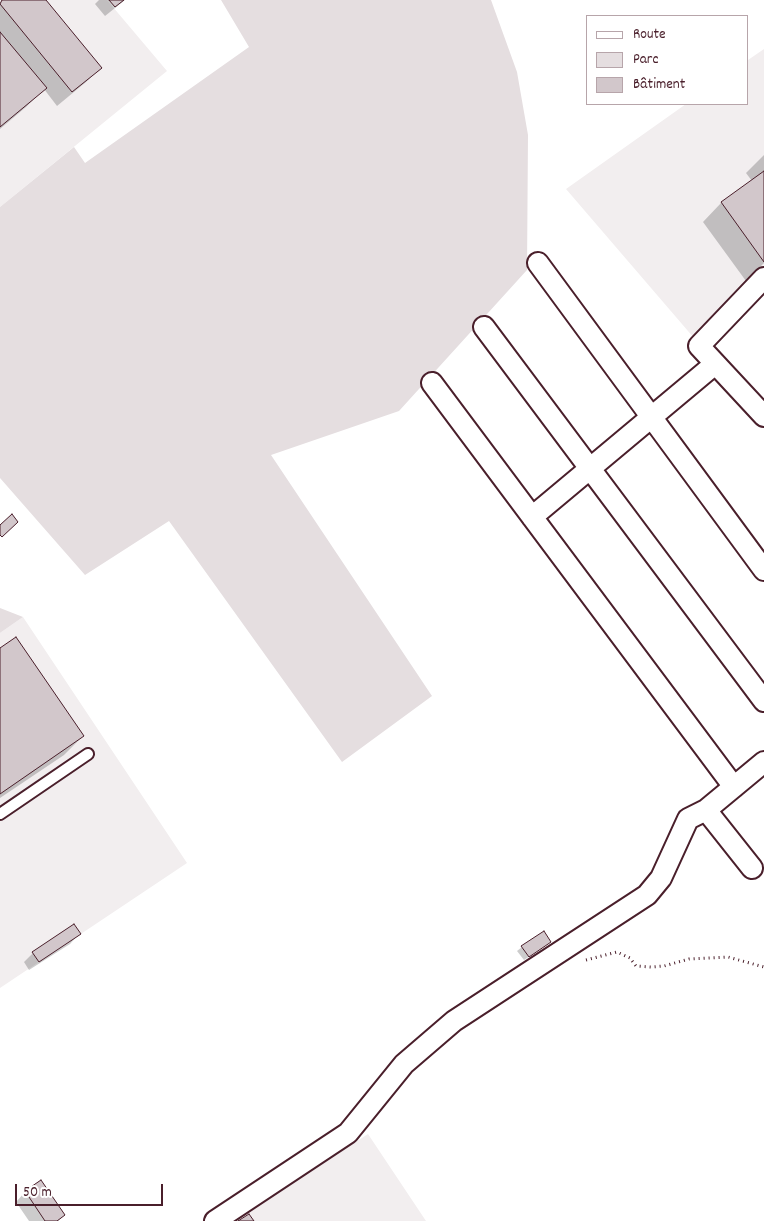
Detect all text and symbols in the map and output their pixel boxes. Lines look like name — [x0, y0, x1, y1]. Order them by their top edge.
legend — [586, 15, 749, 105]
text: Route — [633, 24, 666, 46]
text: Parc — [633, 49, 658, 71]
text: Bâtiment — [633, 74, 685, 96]
scale bar — [18, 1174, 165, 1206]
text: 50 m — [23, 1182, 52, 1204]

